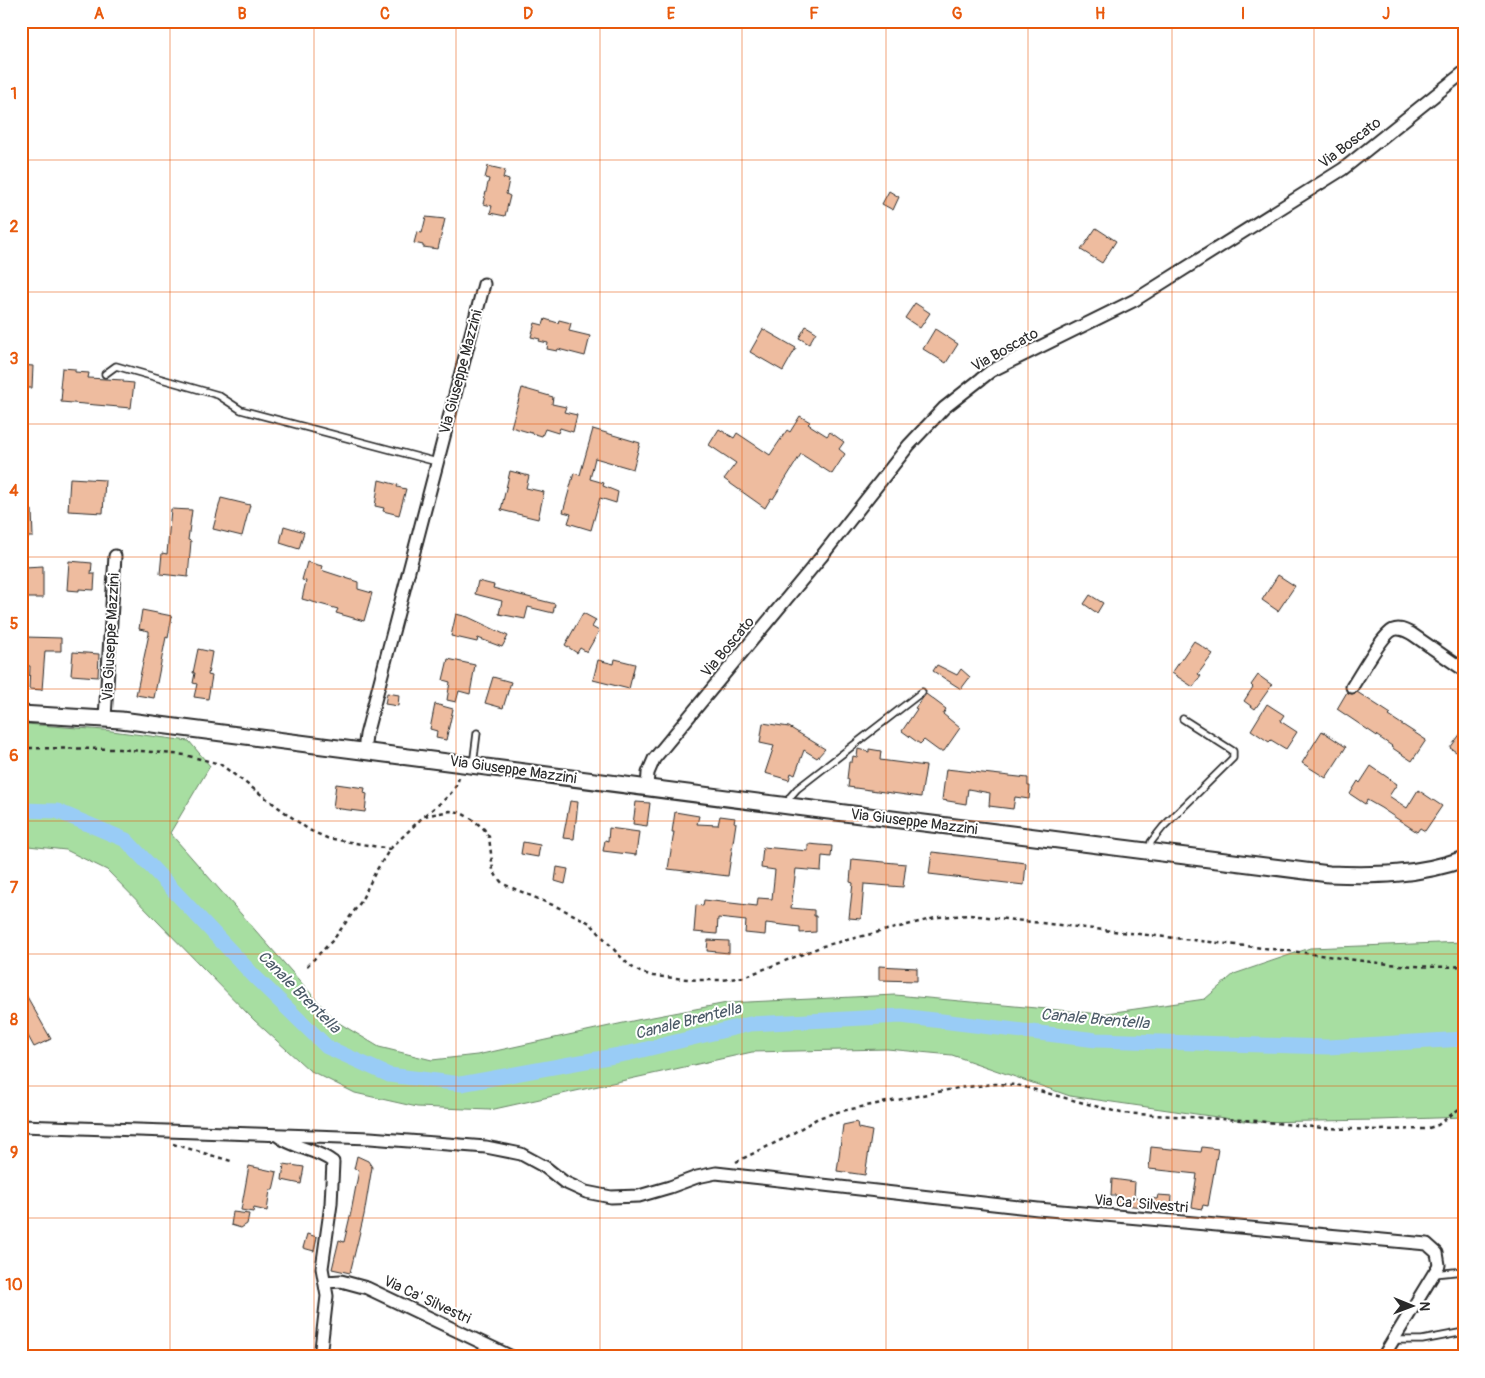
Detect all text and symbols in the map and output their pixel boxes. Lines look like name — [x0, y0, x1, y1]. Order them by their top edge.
text: A — [94, 4, 105, 24]
text: B — [237, 4, 247, 24]
text: C — [380, 4, 390, 24]
text: D — [523, 4, 533, 24]
text: E — [667, 4, 676, 24]
text: F — [809, 4, 819, 24]
text: G — [952, 4, 963, 24]
text: H — [1095, 4, 1105, 24]
text: I — [1241, 4, 1245, 24]
text: J — [1382, 4, 1390, 24]
text: 1 — [11, 84, 17, 104]
street label: Via Boscato — [1315, 113, 1385, 173]
text: 2 — [10, 217, 19, 237]
street label: Via Giuseppe Mazzini — [435, 307, 487, 436]
street label: Via Boscato — [968, 324, 1042, 376]
text: 3 — [10, 349, 19, 369]
text: 4 — [9, 481, 19, 501]
street label: Via Giuseppe Mazzini — [98, 572, 124, 701]
street label: Via Boscato — [697, 613, 759, 681]
text: 5 — [10, 614, 19, 634]
text: 6 — [9, 746, 19, 766]
street label: Via Giuseppe Mazzini — [448, 752, 578, 788]
street label: Via Giuseppe Mazzini — [849, 805, 979, 839]
text: 7 — [10, 878, 19, 898]
water label: Canale Brentella — [253, 946, 346, 1039]
water label: Canale Brentella — [633, 998, 745, 1044]
water label: Canale Brentella — [1040, 1004, 1152, 1034]
text: 8 — [10, 1010, 18, 1030]
text: 9 — [10, 1143, 18, 1163]
street label: Via Ca' Silvestri — [1093, 1190, 1189, 1218]
street label: Via Ca' Silvestri — [380, 1271, 474, 1329]
text: 10 — [5, 1275, 23, 1295]
north arrow — [1388, 1280, 1438, 1330]
text: N — [1416, 1301, 1433, 1311]

